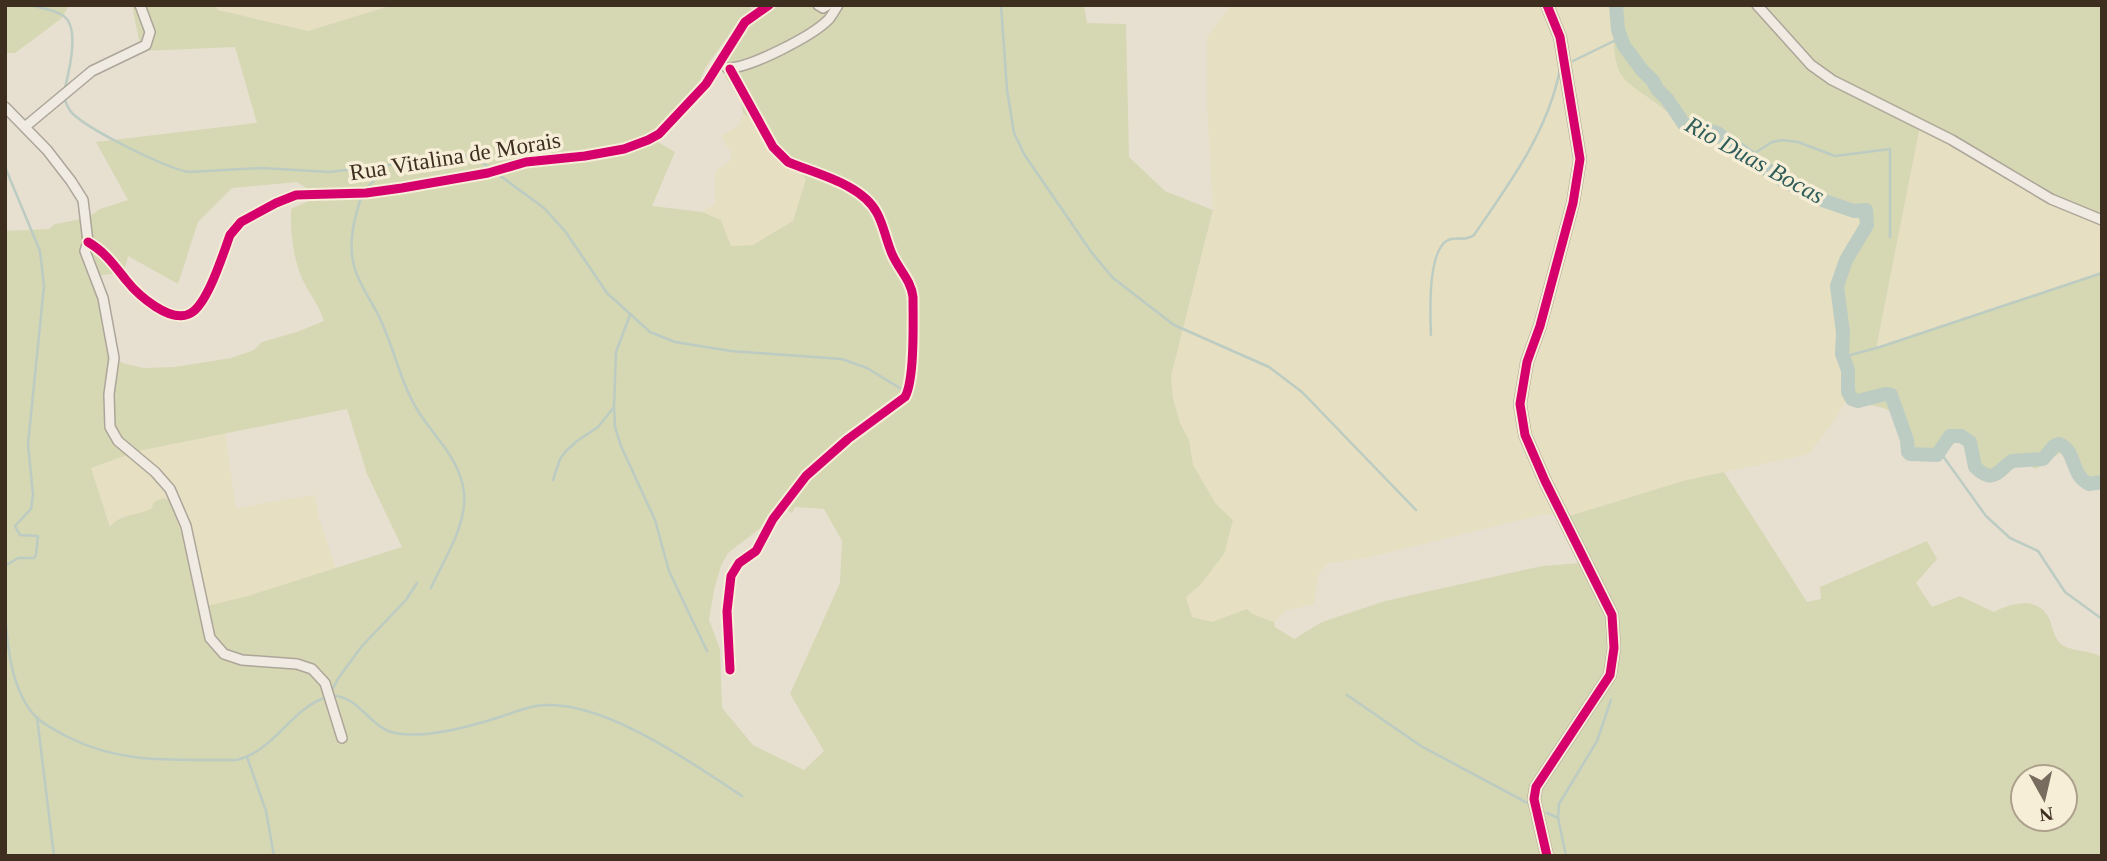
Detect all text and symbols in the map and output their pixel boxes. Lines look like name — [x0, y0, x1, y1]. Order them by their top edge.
water label: Rio Duas Bocas — [1680, 111, 1829, 209]
street label: Rua Vitalina de Morais — [348, 127, 562, 186]
north arrow — [2009, 763, 2079, 833]
text: N — [2038, 803, 2055, 826]

